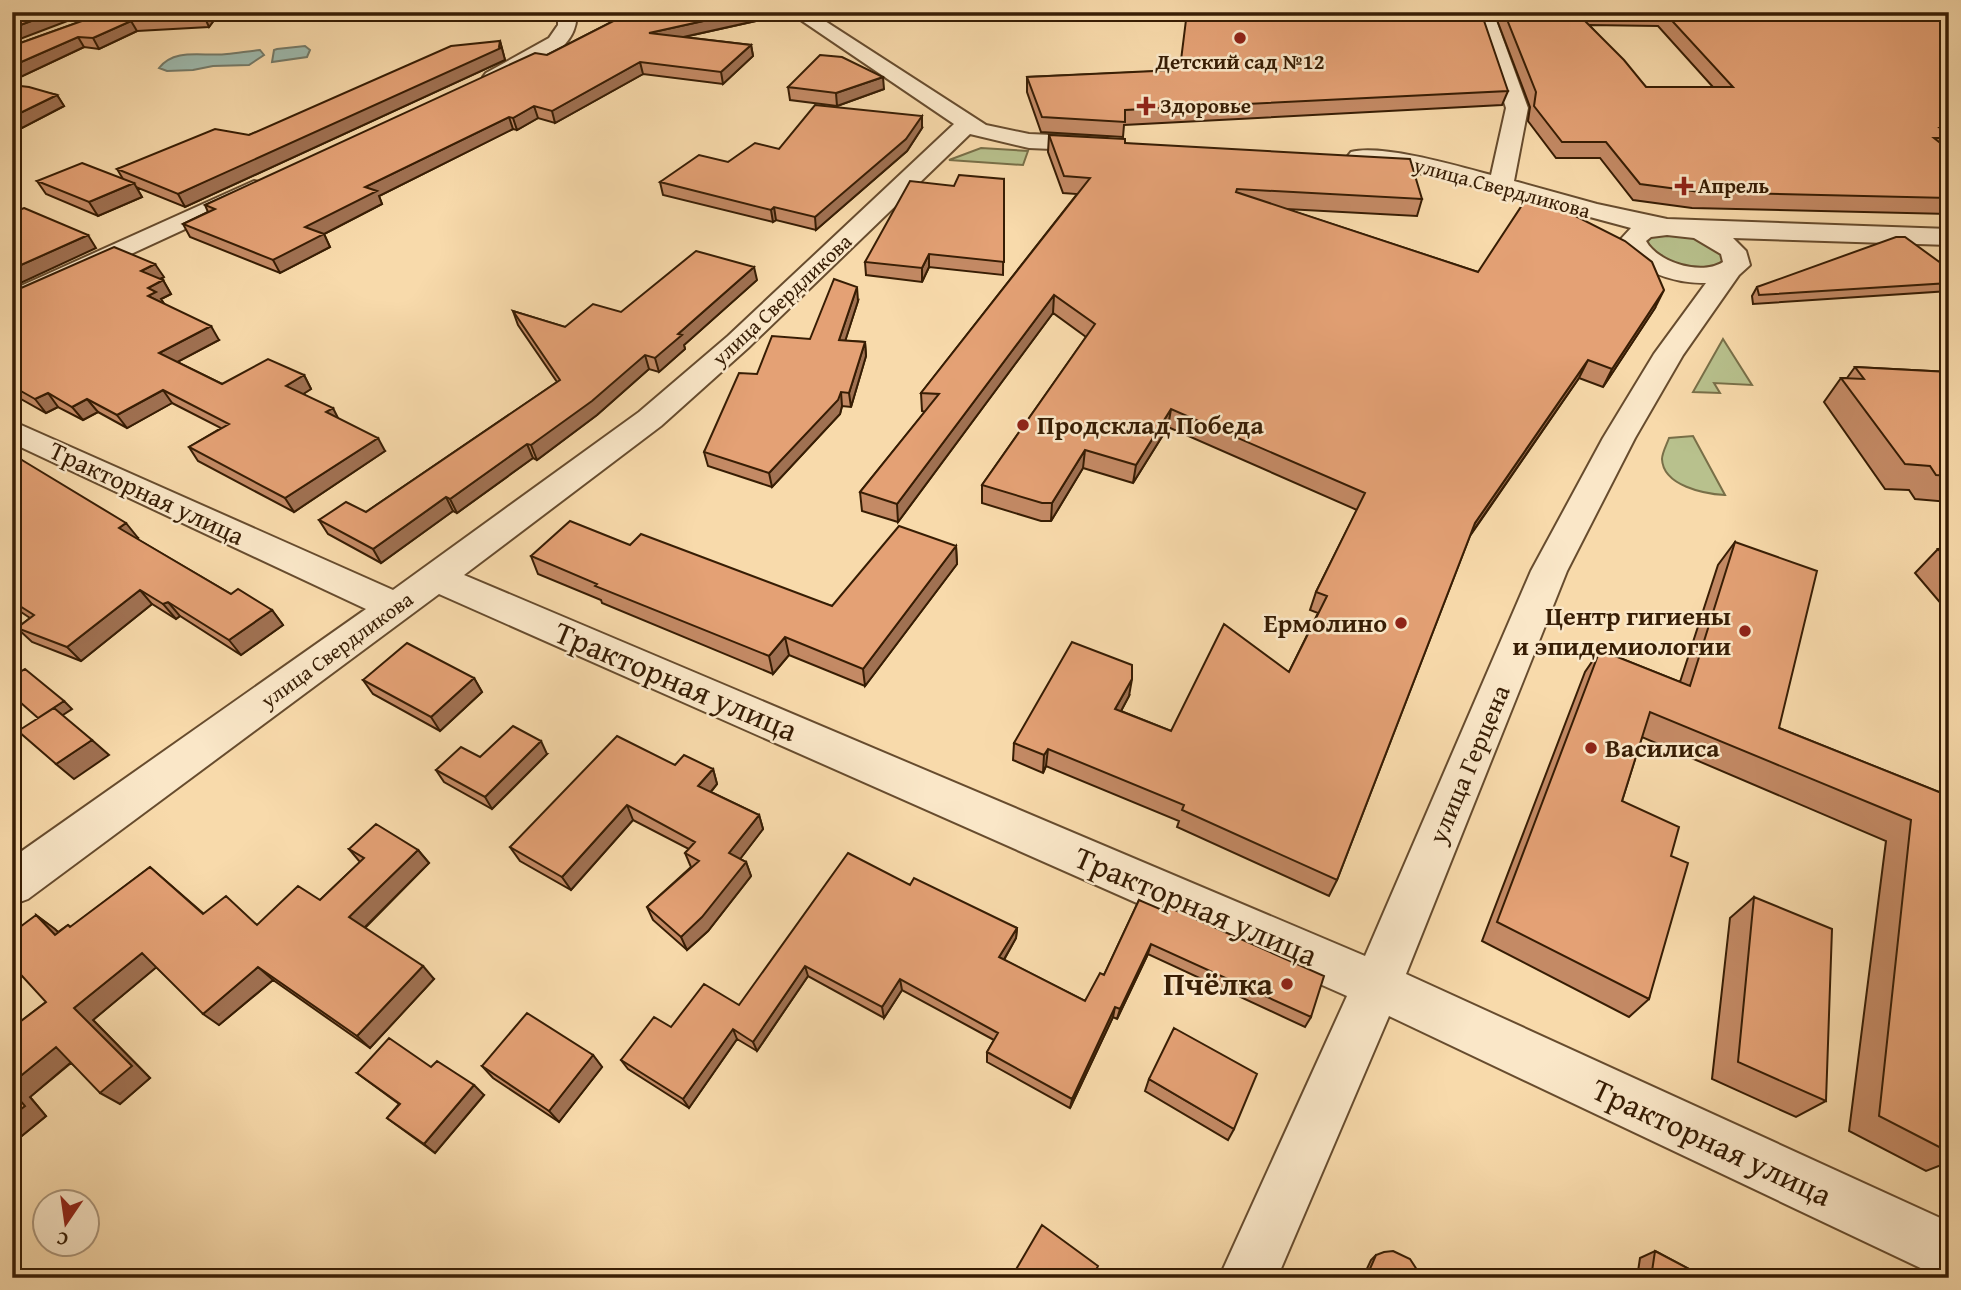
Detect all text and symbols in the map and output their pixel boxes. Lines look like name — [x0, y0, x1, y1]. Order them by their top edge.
marker: Детский сад №12 — [1232, 30, 1248, 46]
place label: Детский сад №12 — [1154, 46, 1325, 77]
place label: Здоровье — [1160, 90, 1251, 121]
marker: Здоровье — [1138, 98, 1154, 114]
street label: улица Свердликова — [1409, 149, 1594, 226]
place label: Апрель — [1698, 170, 1769, 201]
marker: Апрель — [1676, 178, 1692, 194]
street label: улица Свердликова — [704, 226, 859, 374]
place label: Продсклад Победа — [1037, 405, 1264, 444]
marker: Продсклад Победа — [1015, 417, 1031, 433]
street label: Тракторная улица — [43, 430, 252, 555]
street label: улица Свердликова — [253, 584, 419, 716]
place label: Центр гигиены и эпидемиологии — [1513, 596, 1731, 665]
place label: Ермолино — [1264, 603, 1387, 642]
street label: Тракторная улица — [548, 608, 806, 753]
marker: Ермолино — [1393, 615, 1409, 631]
marker: Центр гигиены и эпидемиологии — [1737, 623, 1753, 639]
street label: улица Герцена — [1417, 678, 1520, 850]
place label: Василиса — [1605, 728, 1720, 767]
marker: Василиса — [1583, 740, 1599, 756]
street label: Тракторная улица — [1068, 833, 1326, 978]
place label: Пчёлка — [1163, 960, 1274, 1007]
marker: Пчёлка — [1279, 976, 1295, 992]
street label: Тракторная улица — [1585, 1065, 1841, 1218]
north arrow — [32, 1188, 102, 1258]
text: С — [54, 1225, 71, 1254]

